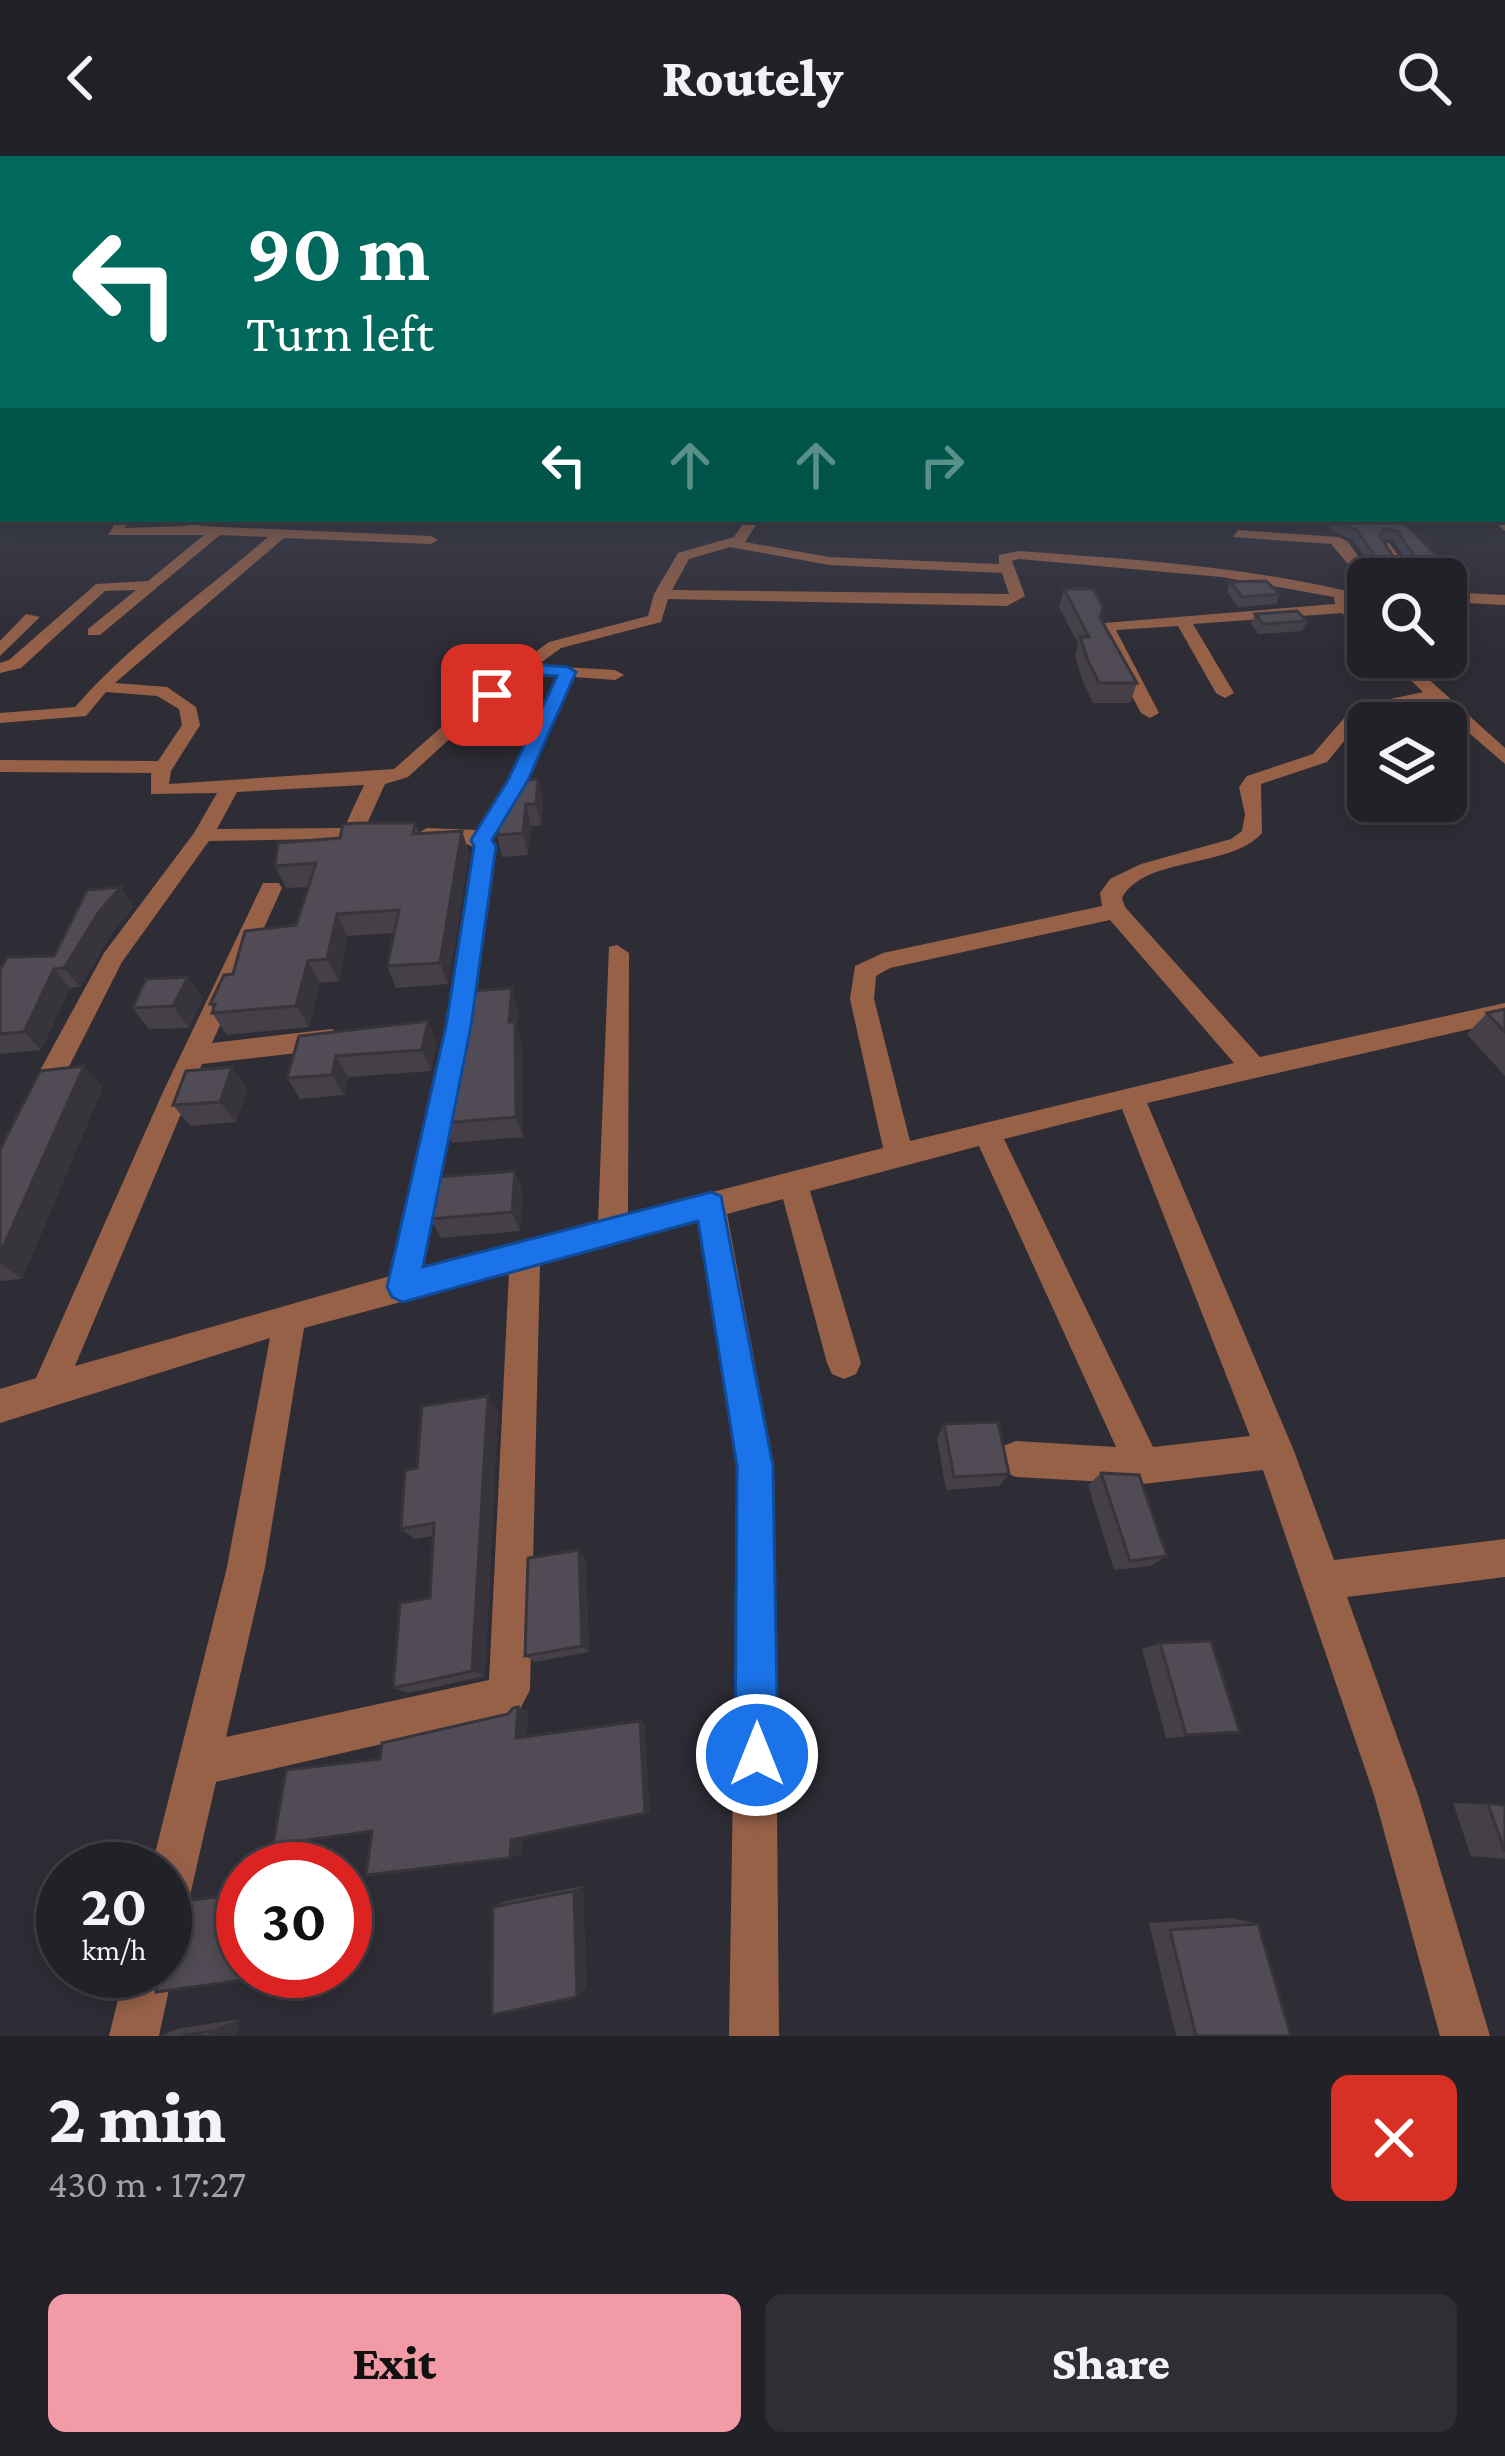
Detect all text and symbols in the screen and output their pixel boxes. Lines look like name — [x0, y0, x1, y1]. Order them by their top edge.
icon: back — [48, 45, 114, 111]
icon: search — [1391, 45, 1457, 111]
text: Routely — [662, 48, 843, 108]
icon: left — [48, 204, 204, 360]
text: 90 m — [246, 205, 430, 298]
text: Turn left — [246, 303, 434, 363]
icon: left — [531, 432, 597, 498]
icon: ahead — [657, 432, 723, 498]
icon: ahead — [783, 432, 849, 498]
icon: right — [909, 432, 975, 498]
map controls — [1347, 558, 1467, 822]
button: search — [1347, 558, 1467, 678]
pin — [441, 644, 543, 746]
icon: arrive — [459, 662, 525, 728]
button: layers — [1347, 702, 1467, 822]
position arrow — [694, 1692, 820, 1818]
speed limit sign: 30 — [216, 1842, 372, 1998]
text: 20 — [80, 1871, 148, 1938]
text: km/h — [82, 1933, 146, 1966]
button: close — [1331, 2075, 1457, 2201]
text: 2 min — [48, 2077, 226, 2157]
text: 430 m · 17:27 — [48, 2162, 246, 2205]
button: Exit — [48, 2294, 741, 2432]
button: Share — [765, 2294, 1457, 2432]

